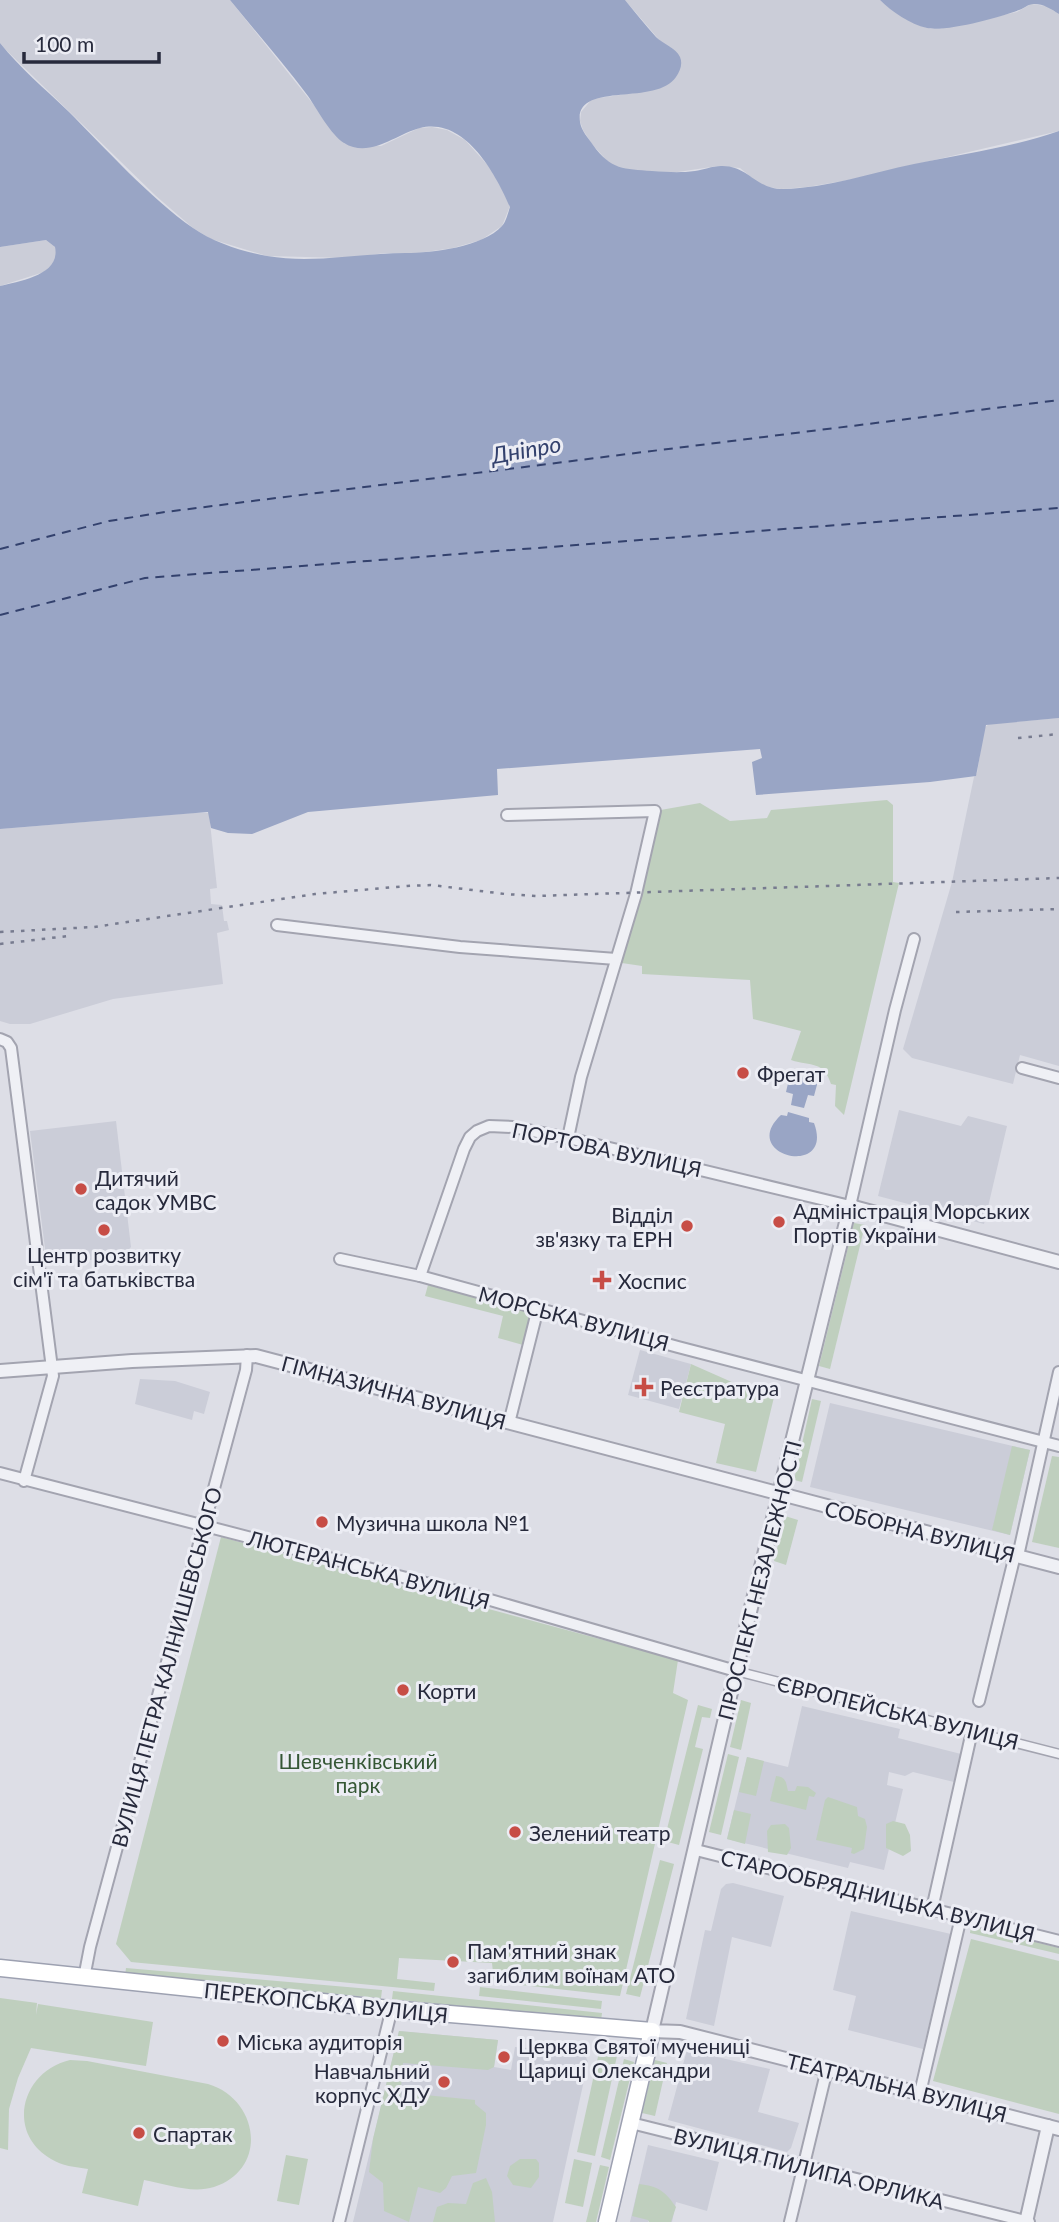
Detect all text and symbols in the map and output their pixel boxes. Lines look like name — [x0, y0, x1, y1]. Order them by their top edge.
scale bar — [24, 21, 159, 65]
text: 100 m — [35, 31, 94, 56]
water label: Дніпро — [487, 429, 563, 469]
place label: Фрегат — [757, 1061, 826, 1086]
marker: Фрегат — [735, 1065, 751, 1081]
street label: ПОРТОВА ВУЛИЦЯ — [510, 1117, 704, 1181]
place label: Дитячий садок УМВС — [95, 1165, 217, 1214]
marker: Дитячий садок УМВС — [73, 1181, 89, 1197]
place label: Адміністрація Морських Портів України — [793, 1198, 1030, 1247]
place label: Відділ зв'язку та ЕРН — [535, 1202, 673, 1251]
marker: Адміністрація Морських Портів України — [771, 1214, 787, 1230]
marker: Відділ зв'язку та ЕРН — [679, 1218, 695, 1234]
marker: Центр розвитку сім'ї та батьківства — [96, 1222, 112, 1238]
place label: Центр розвитку сім'ї та батьківства — [13, 1242, 195, 1291]
place label: Хоспис — [618, 1268, 687, 1293]
marker: Хоспис — [592, 1270, 612, 1290]
street label: МОРСЬКА ВУЛИЦЯ — [476, 1281, 672, 1355]
street label: ГІМНАЗИЧНА ВУЛИЦЯ — [279, 1350, 509, 1434]
place label: Реєстратура — [660, 1375, 779, 1400]
marker: Реєстратура — [634, 1377, 654, 1397]
street label: ПРОСПЕКТ НЕЗАЛЕЖНОСТІ — [712, 1438, 806, 1722]
street label: ВУЛИЦЯ ПЕТРА КАЛНИШЕВСЬКОГО — [106, 1484, 226, 1850]
street label: СОБОРНА ВУЛИЦЯ — [822, 1495, 1018, 1567]
place label: Музична школа №1 — [336, 1510, 530, 1535]
marker: Музична школа №1 — [314, 1514, 330, 1530]
street label: ЛЮТЕРАНСЬКА ВУЛИЦЯ — [244, 1524, 493, 1613]
street label: ЄВРОПЕЙСЬКА ВУЛИЦЯ — [775, 1670, 1021, 1754]
place label: Корти — [417, 1678, 476, 1703]
marker: Корти — [395, 1682, 411, 1698]
park label: Шевченківський парк — [279, 1748, 437, 1797]
place label: Зелений театр — [529, 1820, 671, 1845]
marker: Зелений театр — [507, 1824, 523, 1840]
street label: СТАРООБРЯДНИЦЬКА ВУЛИЦЯ — [718, 1844, 1038, 1946]
place label: Пам'ятний знак загиблим воїнам АТО — [467, 1938, 675, 1987]
marker: Пам'ятний знак загиблим воїнам АТО — [445, 1954, 461, 1970]
street label: ПЕРЕКОПСЬКА ВУЛИЦЯ — [203, 1977, 449, 2027]
place label: Міська аудиторія — [237, 2029, 402, 2054]
marker: Міська аудиторія — [215, 2033, 231, 2049]
place label: Церква Святої мучениці Цариці Олександри — [518, 2033, 750, 2082]
street label: ТЕАТРАЛЬНА ВУЛИЦЯ — [784, 2048, 1010, 2126]
marker: Церква Святої мучениці Цариці Олександри — [496, 2049, 512, 2065]
place label: Навчальний корпус ХДУ — [314, 2058, 431, 2107]
marker: Навчальний корпус ХДУ — [436, 2074, 452, 2090]
place label: Спартак — [153, 2121, 233, 2146]
street label: ВУЛИЦЯ ПИЛИПА ОРЛИКА — [671, 2122, 948, 2214]
marker: Спартак — [131, 2125, 147, 2141]

